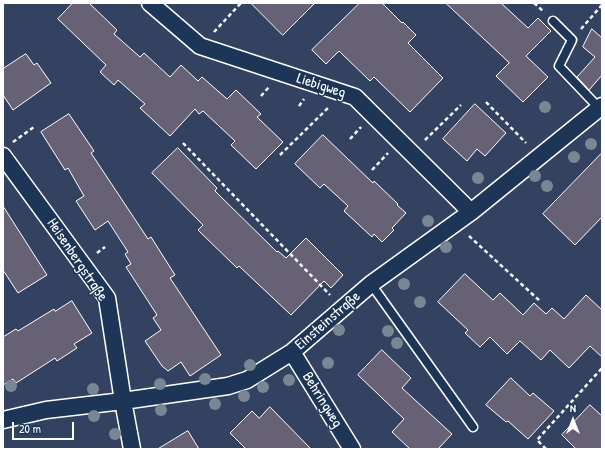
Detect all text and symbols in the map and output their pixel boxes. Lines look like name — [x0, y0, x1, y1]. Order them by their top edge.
street label: Liebigweg — [294, 70, 348, 102]
street label: Heisenbergstraße — [43, 215, 111, 305]
street label: Einsteinstraße — [292, 288, 364, 354]
street label: Behringweg — [298, 369, 346, 431]
north arrow — [553, 400, 593, 440]
text: N — [570, 401, 576, 415]
scale bar — [14, 414, 76, 440]
text: 20 m — [19, 420, 41, 437]

